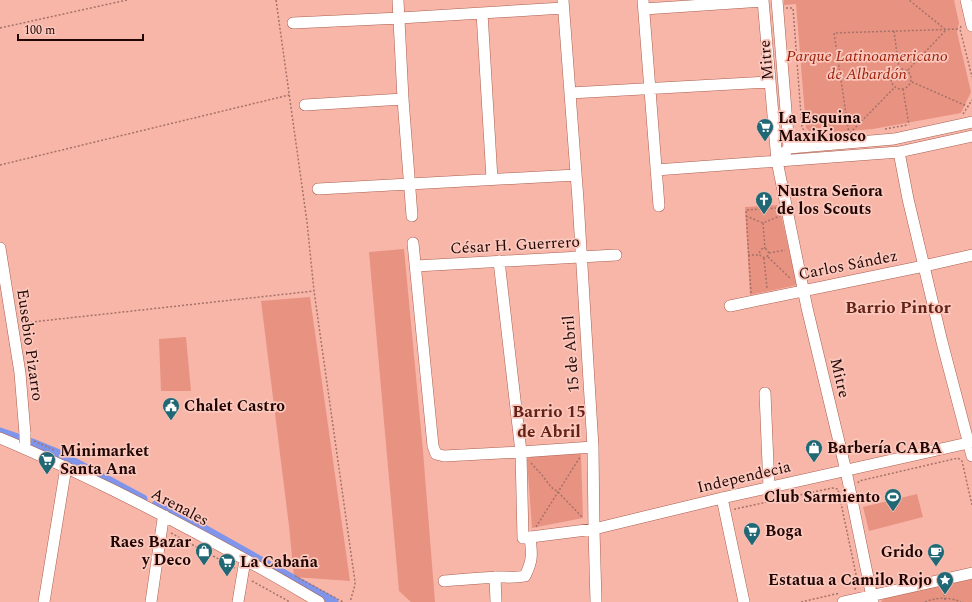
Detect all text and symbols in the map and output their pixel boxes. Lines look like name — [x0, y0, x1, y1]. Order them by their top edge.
scale bar — [18, 16, 143, 42]
text: 100 m — [24, 21, 55, 40]
street label: Mitre — [752, 39, 780, 81]
park label: Parque Latinoamericano de Albardón — [786, 44, 948, 86]
place label: La Esquina MaxiKiosco — [778, 106, 866, 148]
supermarket icon: La Esquina MaxiKiosco — [755, 117, 775, 142]
place label: Nustra Señora de los Scouts — [777, 179, 884, 221]
church icon: Nustra Señora de los Scouts — [754, 190, 774, 215]
street label: César H. Guerrero — [450, 230, 580, 260]
street label: Carlos Sández — [796, 244, 900, 286]
street label: Eusebio Pizarro — [10, 287, 50, 403]
district label: Barrio Pintor — [845, 295, 951, 321]
street label: 15 de Abril — [556, 315, 586, 393]
street label: Mitre — [824, 356, 856, 400]
place label: Chalet Castro — [184, 394, 285, 418]
public building icon: Chalet Castro — [161, 396, 181, 421]
district label: Barrio 15 de Abril — [512, 399, 586, 445]
place label: Barbería CABA — [827, 436, 943, 460]
shop icon: Barbería CABA — [804, 438, 824, 463]
place label: Minimarket Santa Ana — [60, 439, 149, 481]
supermarket icon: Minimarket Santa Ana — [37, 450, 57, 475]
street label: Independecia — [695, 455, 793, 499]
street label: Arenales — [147, 482, 213, 532]
place label: Club Sarmiento — [764, 485, 880, 509]
sports icon: Club Sarmiento — [883, 487, 903, 512]
place label: Boga — [765, 519, 803, 543]
supermarket icon: Boga — [742, 521, 762, 546]
place label: Raes Bazar y Deco — [109, 530, 191, 572]
place label: Grido — [881, 540, 923, 564]
shop icon: Raes Bazar y Deco — [194, 541, 214, 566]
cafe icon: Grido — [926, 542, 946, 567]
place label: La Cabaña — [240, 550, 319, 574]
supermarket icon: La Cabaña — [217, 552, 237, 577]
place label: Estatua a Camilo Rojo — [768, 568, 932, 592]
place icon: Estatua a Camilo Rojo — [935, 570, 955, 595]

